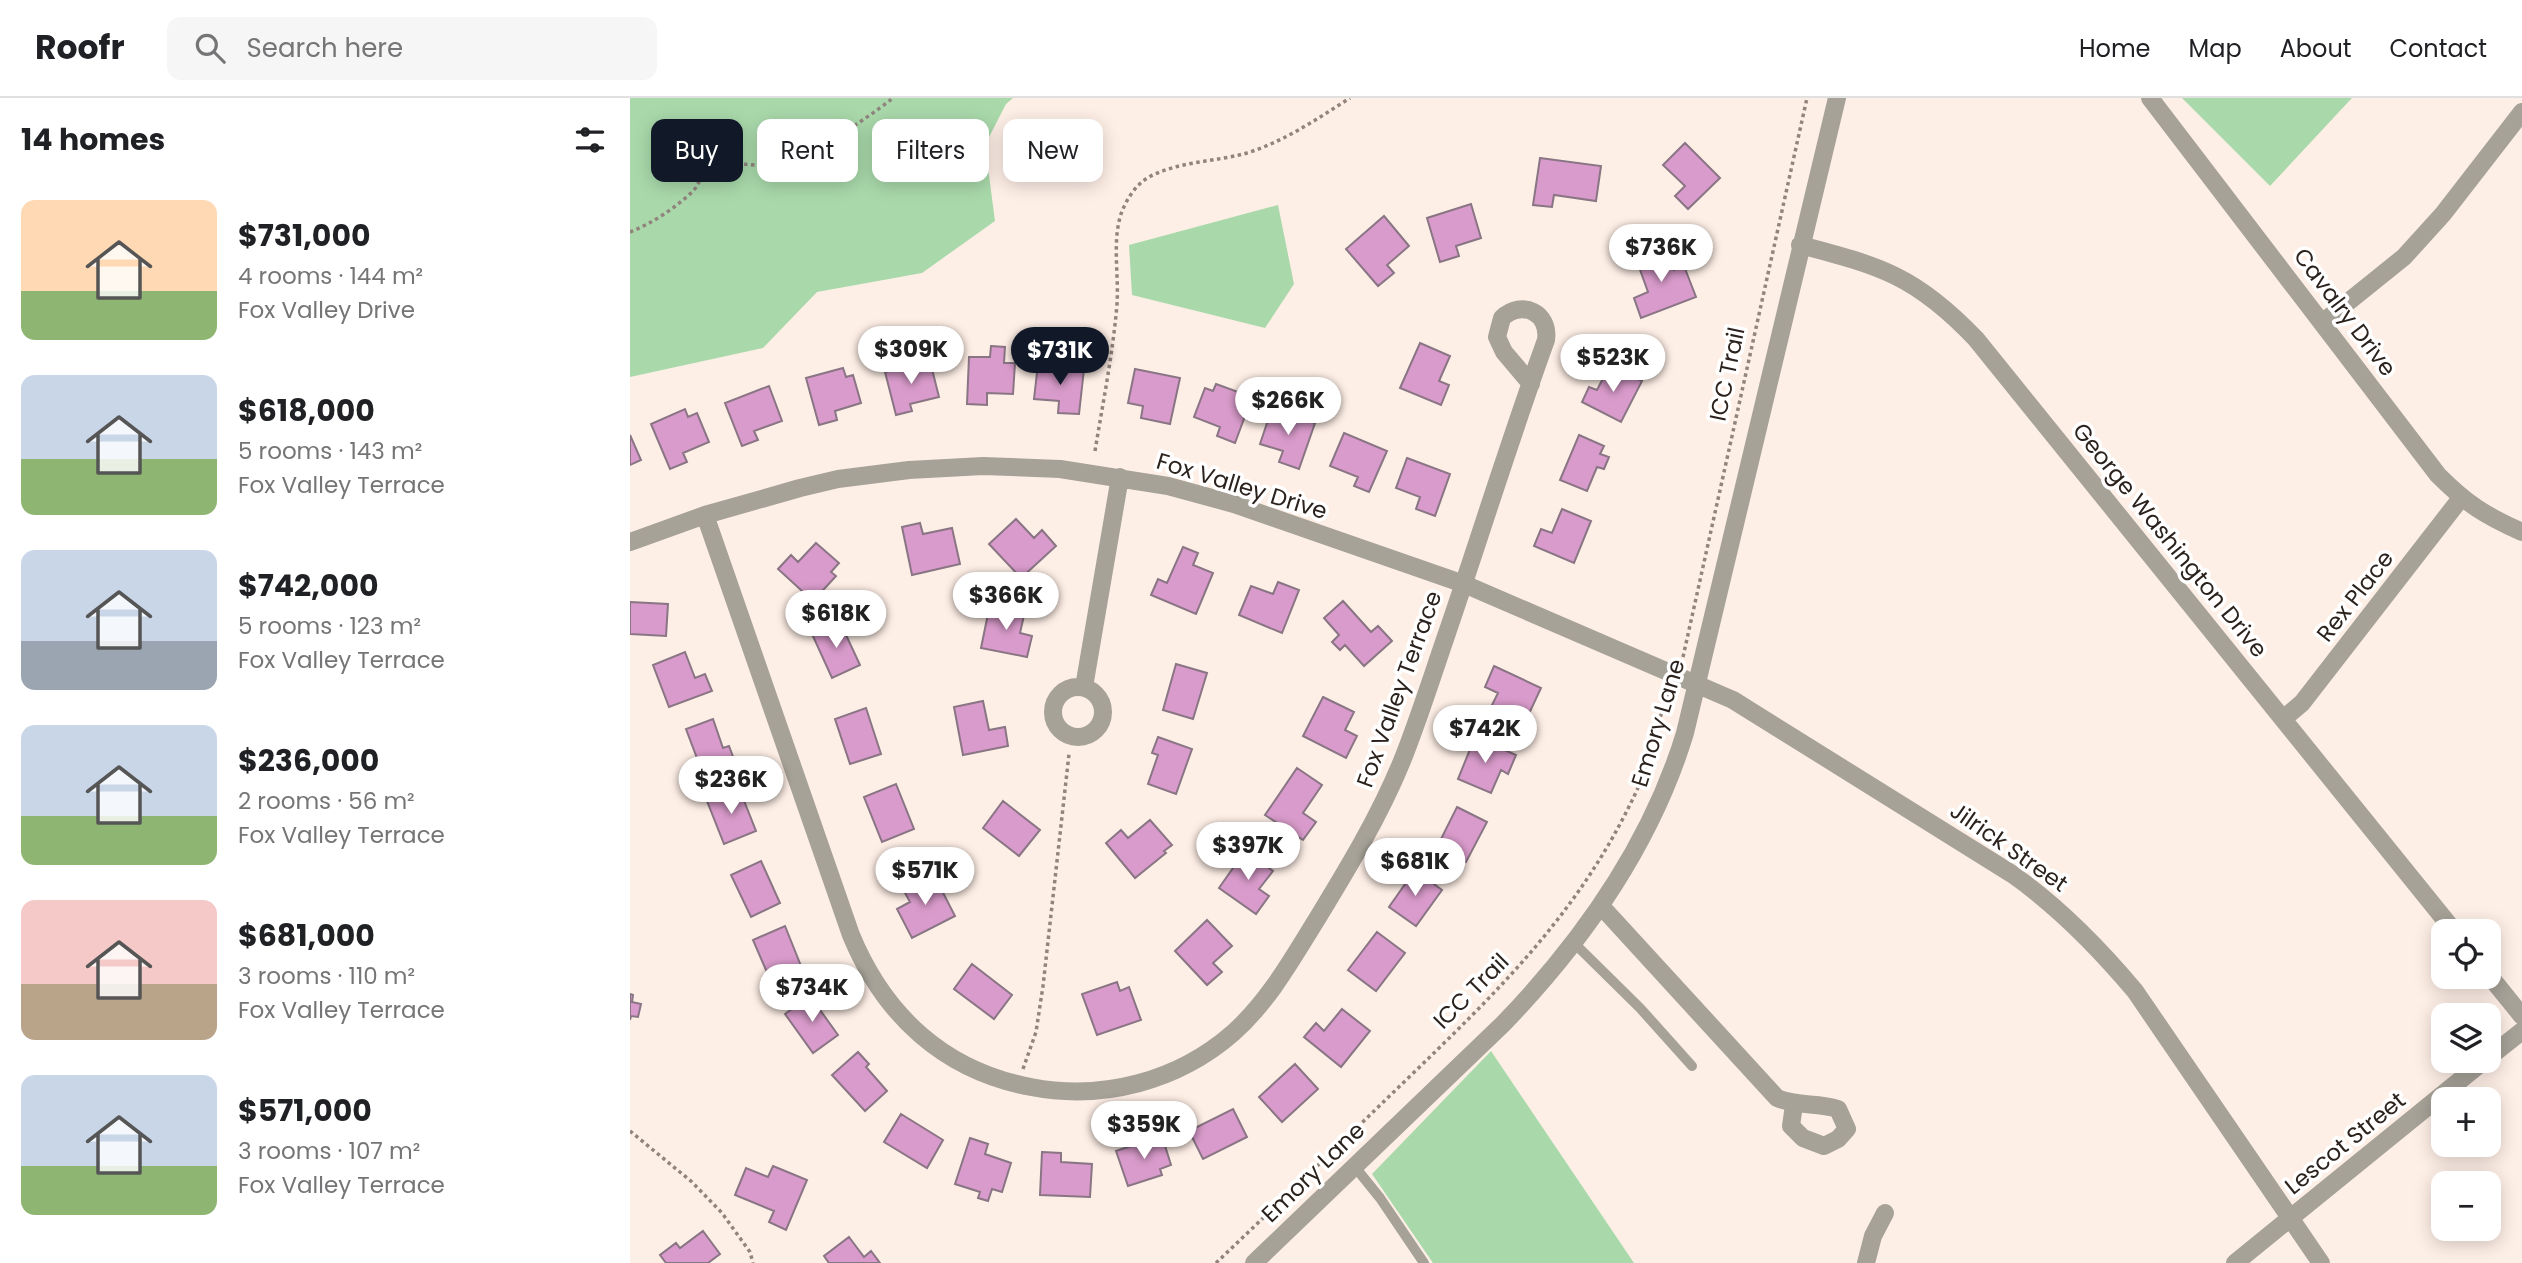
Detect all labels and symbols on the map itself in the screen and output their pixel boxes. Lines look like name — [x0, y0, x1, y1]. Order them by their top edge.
pin: $736K — [1612, 225, 1710, 284]
street label: Cavalry Drive — [2286, 241, 2404, 383]
street label: ICC Trail — [1701, 324, 1753, 424]
pin: $309K — [862, 327, 960, 386]
pin: $731K — [1011, 328, 1109, 387]
pin: $523K — [1564, 334, 1662, 394]
pin: $266K — [1239, 378, 1337, 437]
street label: George Washington Drive — [2065, 416, 2275, 664]
street label: Fox Valley Drive — [1153, 445, 1331, 527]
street label: Rex Place — [2309, 544, 2401, 648]
pin: $366K — [957, 573, 1055, 632]
street label: Fox Valley Terrace — [1349, 586, 1449, 792]
pin: $618K — [787, 590, 885, 650]
street label: Emory Lane — [1623, 655, 1693, 791]
pin: $742K — [1436, 706, 1534, 765]
pin: $236K — [682, 756, 780, 816]
street label: Jilrick Street — [1944, 795, 2074, 899]
pin: $397K — [1199, 822, 1297, 882]
pin: $681K — [1366, 838, 1464, 898]
pin: $571K — [876, 848, 974, 907]
street label: ICC Trail — [1426, 946, 1516, 1036]
pin: $734K — [763, 964, 861, 1024]
street label: Lescot Street — [2278, 1084, 2412, 1202]
pin: $359K — [1095, 1102, 1193, 1161]
street label: Emory Lane — [1254, 1115, 1372, 1229]

